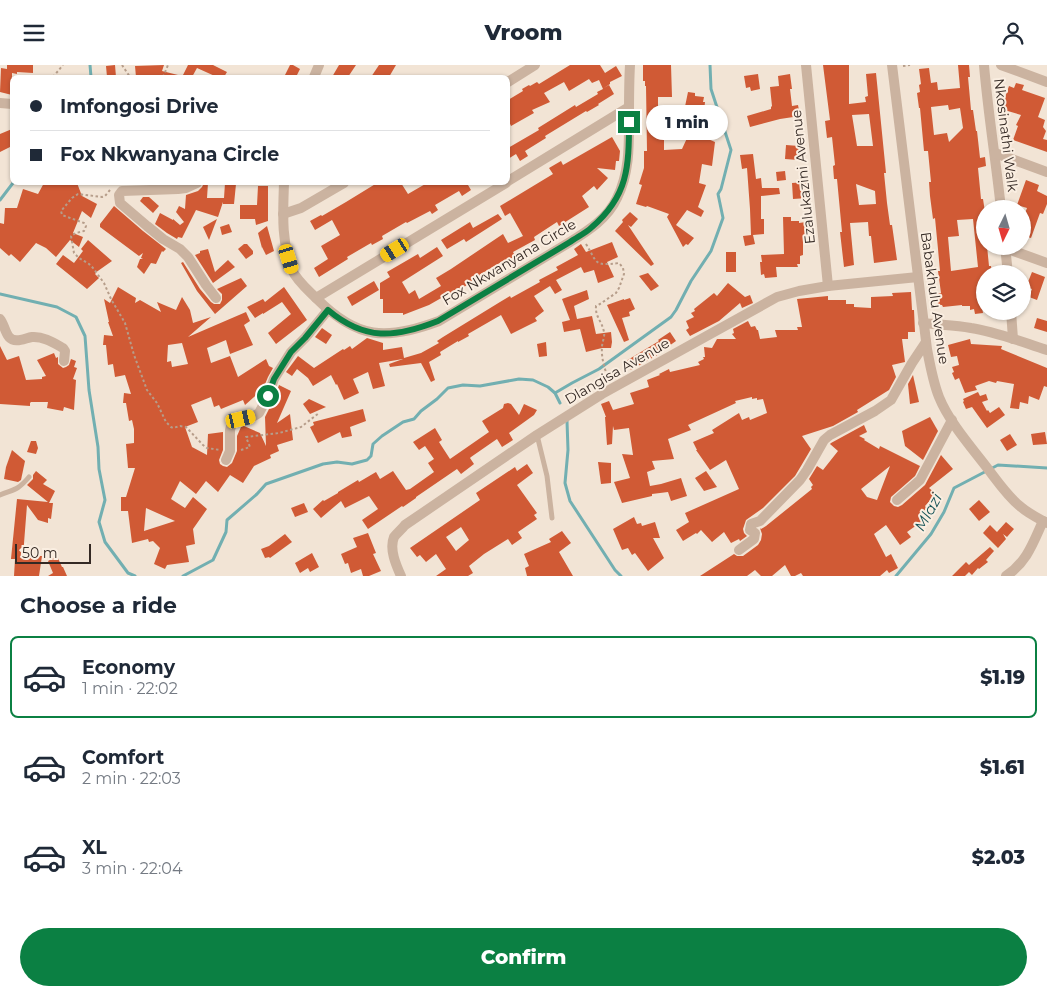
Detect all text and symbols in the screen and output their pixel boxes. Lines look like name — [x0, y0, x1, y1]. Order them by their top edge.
icon: menu — [20, 19, 48, 47]
text: Vroom — [485, 19, 562, 46]
icon: person — [999, 19, 1027, 47]
street label: Nkosinathi Walk — [990, 77, 1022, 193]
text: Imfongosi Drive — [60, 95, 219, 118]
callout: 1 min — [646, 105, 729, 139]
street label: Ezalukazini Avenue — [787, 109, 819, 245]
route end — [618, 111, 640, 133]
text: 1 min — [665, 113, 709, 132]
text: Fox Nkwanyana Circle — [60, 143, 279, 166]
north arrow — [976, 200, 1031, 255]
map controls — [976, 200, 1031, 320]
street label: Fox Nkwanyana Circle — [439, 215, 579, 309]
street label: Babakhulu Avenue — [917, 231, 953, 365]
car — [378, 236, 411, 264]
car — [277, 242, 300, 276]
button: layers — [976, 265, 1031, 320]
street label: Dlangisa Avenue — [561, 334, 673, 408]
route start — [257, 385, 279, 407]
car — [224, 408, 257, 430]
water label: Mlazi — [910, 489, 947, 534]
scale bar — [15, 541, 91, 564]
text: 50 m — [22, 544, 58, 562]
text: Choose a ride — [20, 592, 177, 619]
icon: car — [22, 655, 67, 700]
text: Economy — [82, 656, 175, 679]
text: $1.19 — [980, 666, 1025, 689]
text: 1 min · 22:02 — [82, 679, 178, 698]
icon: car — [22, 745, 67, 790]
text: Comfort — [82, 746, 164, 769]
text: $1.61 — [980, 756, 1025, 779]
text: 2 min · 22:03 — [82, 769, 181, 788]
icon: car — [22, 835, 67, 880]
text: XL — [82, 836, 107, 859]
text: $2.03 — [972, 846, 1025, 869]
text: 3 min · 22:04 — [82, 859, 182, 878]
button: Confirm — [20, 928, 1027, 986]

